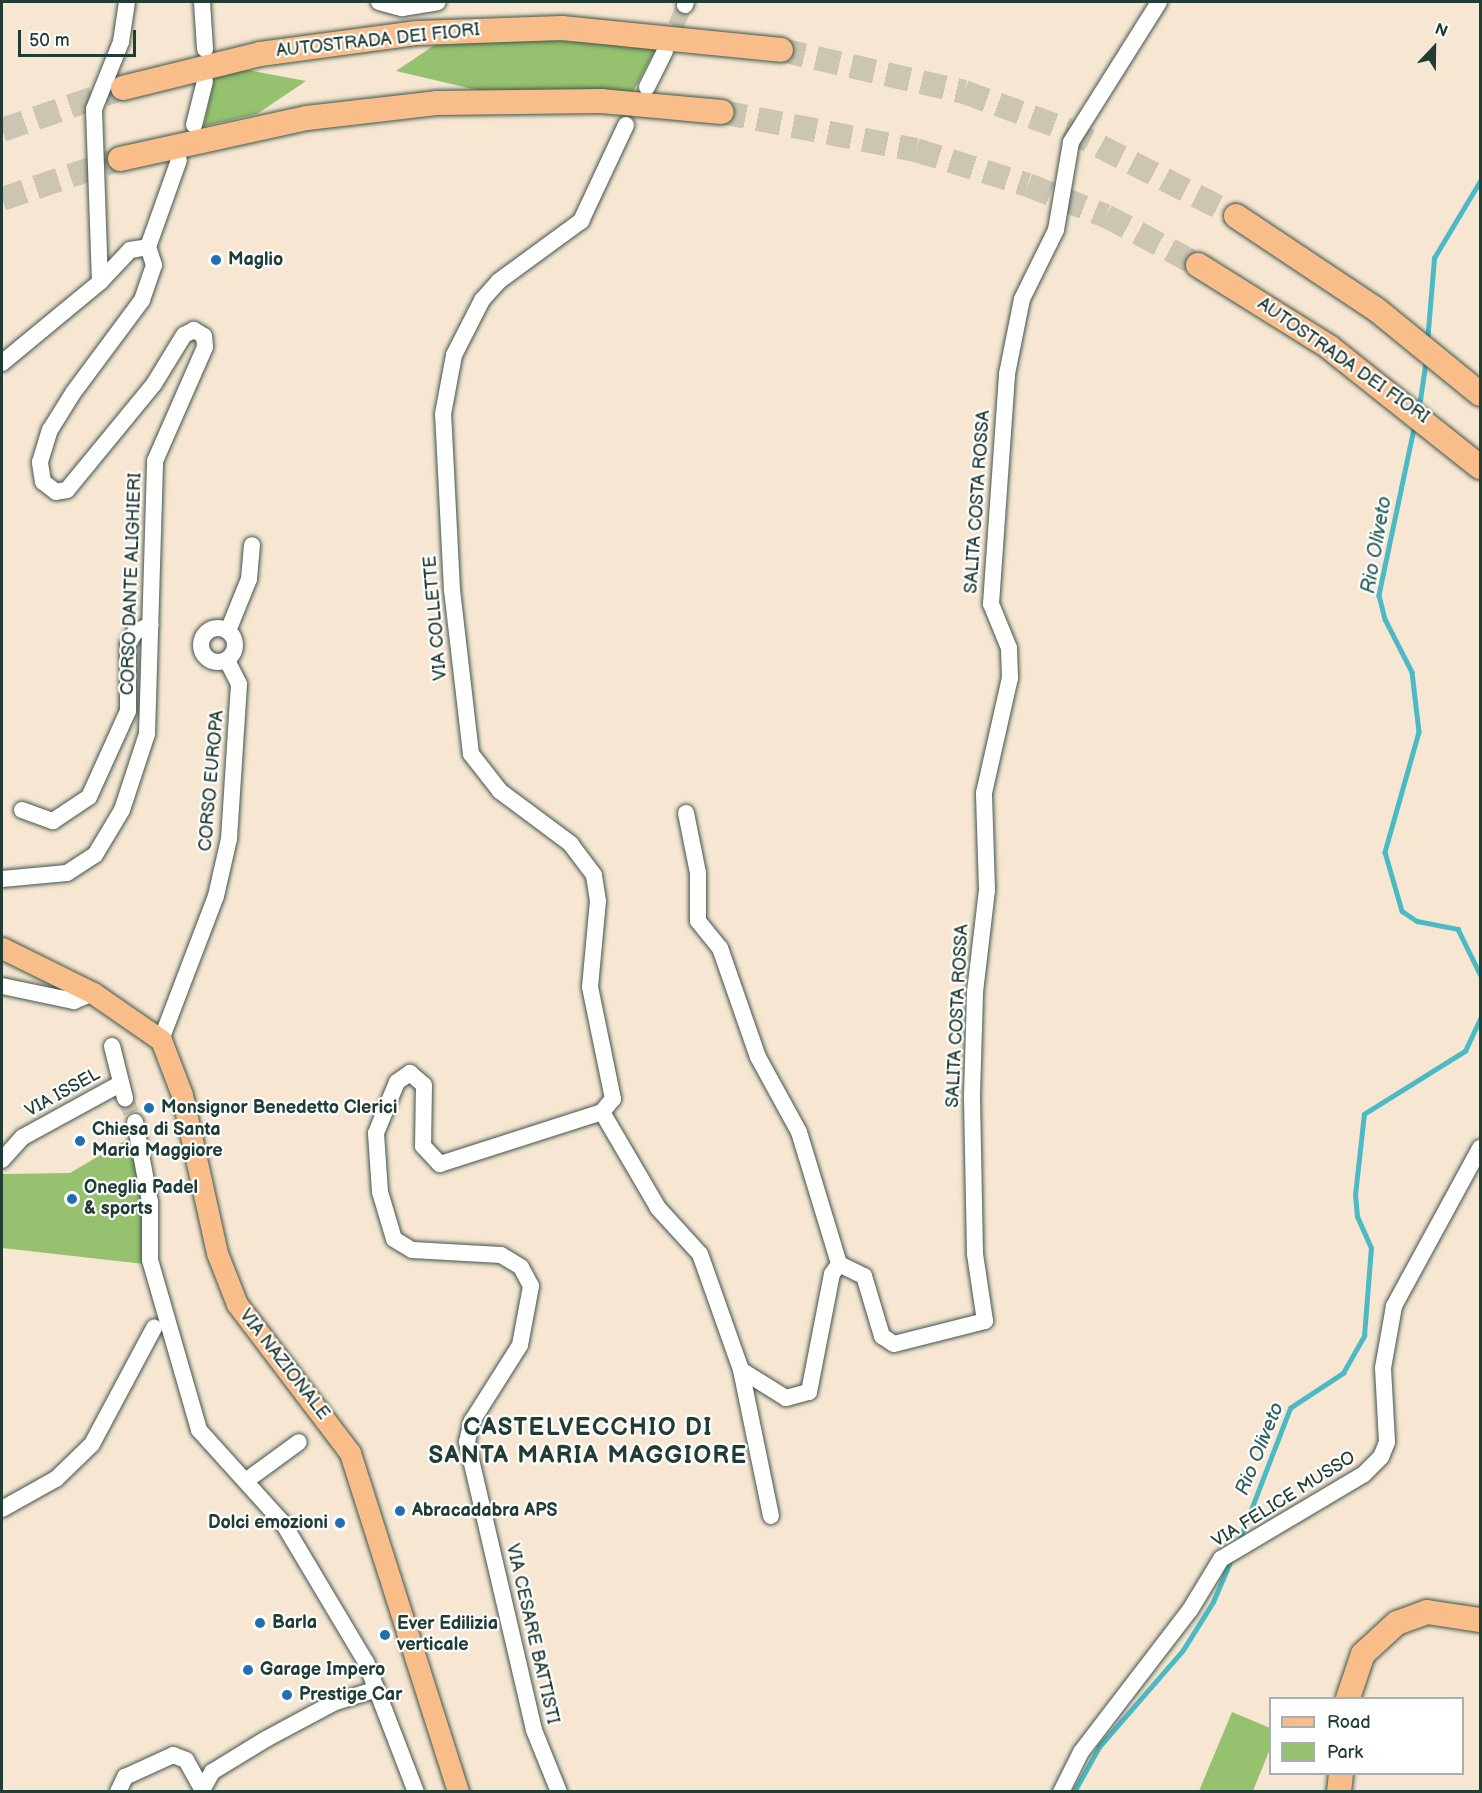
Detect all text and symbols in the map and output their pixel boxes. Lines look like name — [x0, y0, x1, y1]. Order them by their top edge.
scale bar — [21, 18, 140, 56]
north arrow — [1404, 18, 1464, 78]
street label: AUTOSTRADA DEI FIORI — [275, 20, 481, 62]
text: N — [1432, 20, 1450, 42]
text: 50 m — [29, 30, 70, 51]
place label: Maglio — [228, 249, 283, 271]
marker: Maglio — [209, 253, 223, 267]
street label: AUTOSTRADA DEI FIORI — [1253, 294, 1433, 428]
street label: SALITA COSTA ROSSA — [961, 410, 995, 594]
street label: CORSO DANTE ALIGHIERI — [117, 472, 147, 696]
water label: Rio Oliveto — [1357, 495, 1397, 595]
street label: VIA COLLETTE — [420, 555, 452, 681]
street label: CORSO EUROPA — [195, 710, 229, 852]
street label: SALITA COSTA ROSSA — [942, 924, 974, 1108]
street label: VIA ISSEL — [22, 1064, 104, 1122]
place label: Monsignor Benedetto Clerici — [161, 1097, 397, 1119]
marker: Monsignor Benedetto Clerici — [142, 1101, 156, 1115]
place label: Chiesa di Santa Maria Maggiore — [92, 1120, 223, 1162]
marker: Chiesa di Santa Maria Maggiore — [73, 1134, 87, 1148]
place label: Oneglia Padel & sports — [84, 1178, 198, 1220]
marker: Oneglia Padel & sports — [65, 1192, 79, 1206]
street label: VIA NAZIONALE — [234, 1305, 334, 1425]
water label: Rio Oliveto — [1230, 1399, 1290, 1499]
district label: CASTELVECCHIO DI SANTA MARIA MAGGIORE — [428, 1414, 748, 1470]
street label: VIA FELICE MUSSO — [1208, 1447, 1360, 1553]
place label: Abracadabra APS — [412, 1500, 557, 1522]
marker: Abracadabra APS — [393, 1504, 407, 1518]
place label: Dolci emozioni — [208, 1512, 328, 1534]
marker: Dolci emozioni — [333, 1516, 347, 1530]
street label: VIA CESARE BATTISTI — [501, 1542, 563, 1726]
place label: Barla — [272, 1612, 317, 1634]
place label: Ever Edilizia verticale — [397, 1614, 498, 1656]
marker: Barla — [253, 1616, 267, 1630]
marker: Ever Edilizia verticale — [378, 1628, 392, 1642]
place label: Garage Impero — [260, 1659, 385, 1681]
marker: Garage Impero — [241, 1663, 255, 1677]
place label: Prestige Car — [299, 1684, 402, 1706]
marker: Prestige Car — [280, 1688, 294, 1702]
legend — [1269, 1697, 1464, 1775]
text: Road — [1327, 1712, 1371, 1733]
text: Park — [1327, 1742, 1363, 1763]

